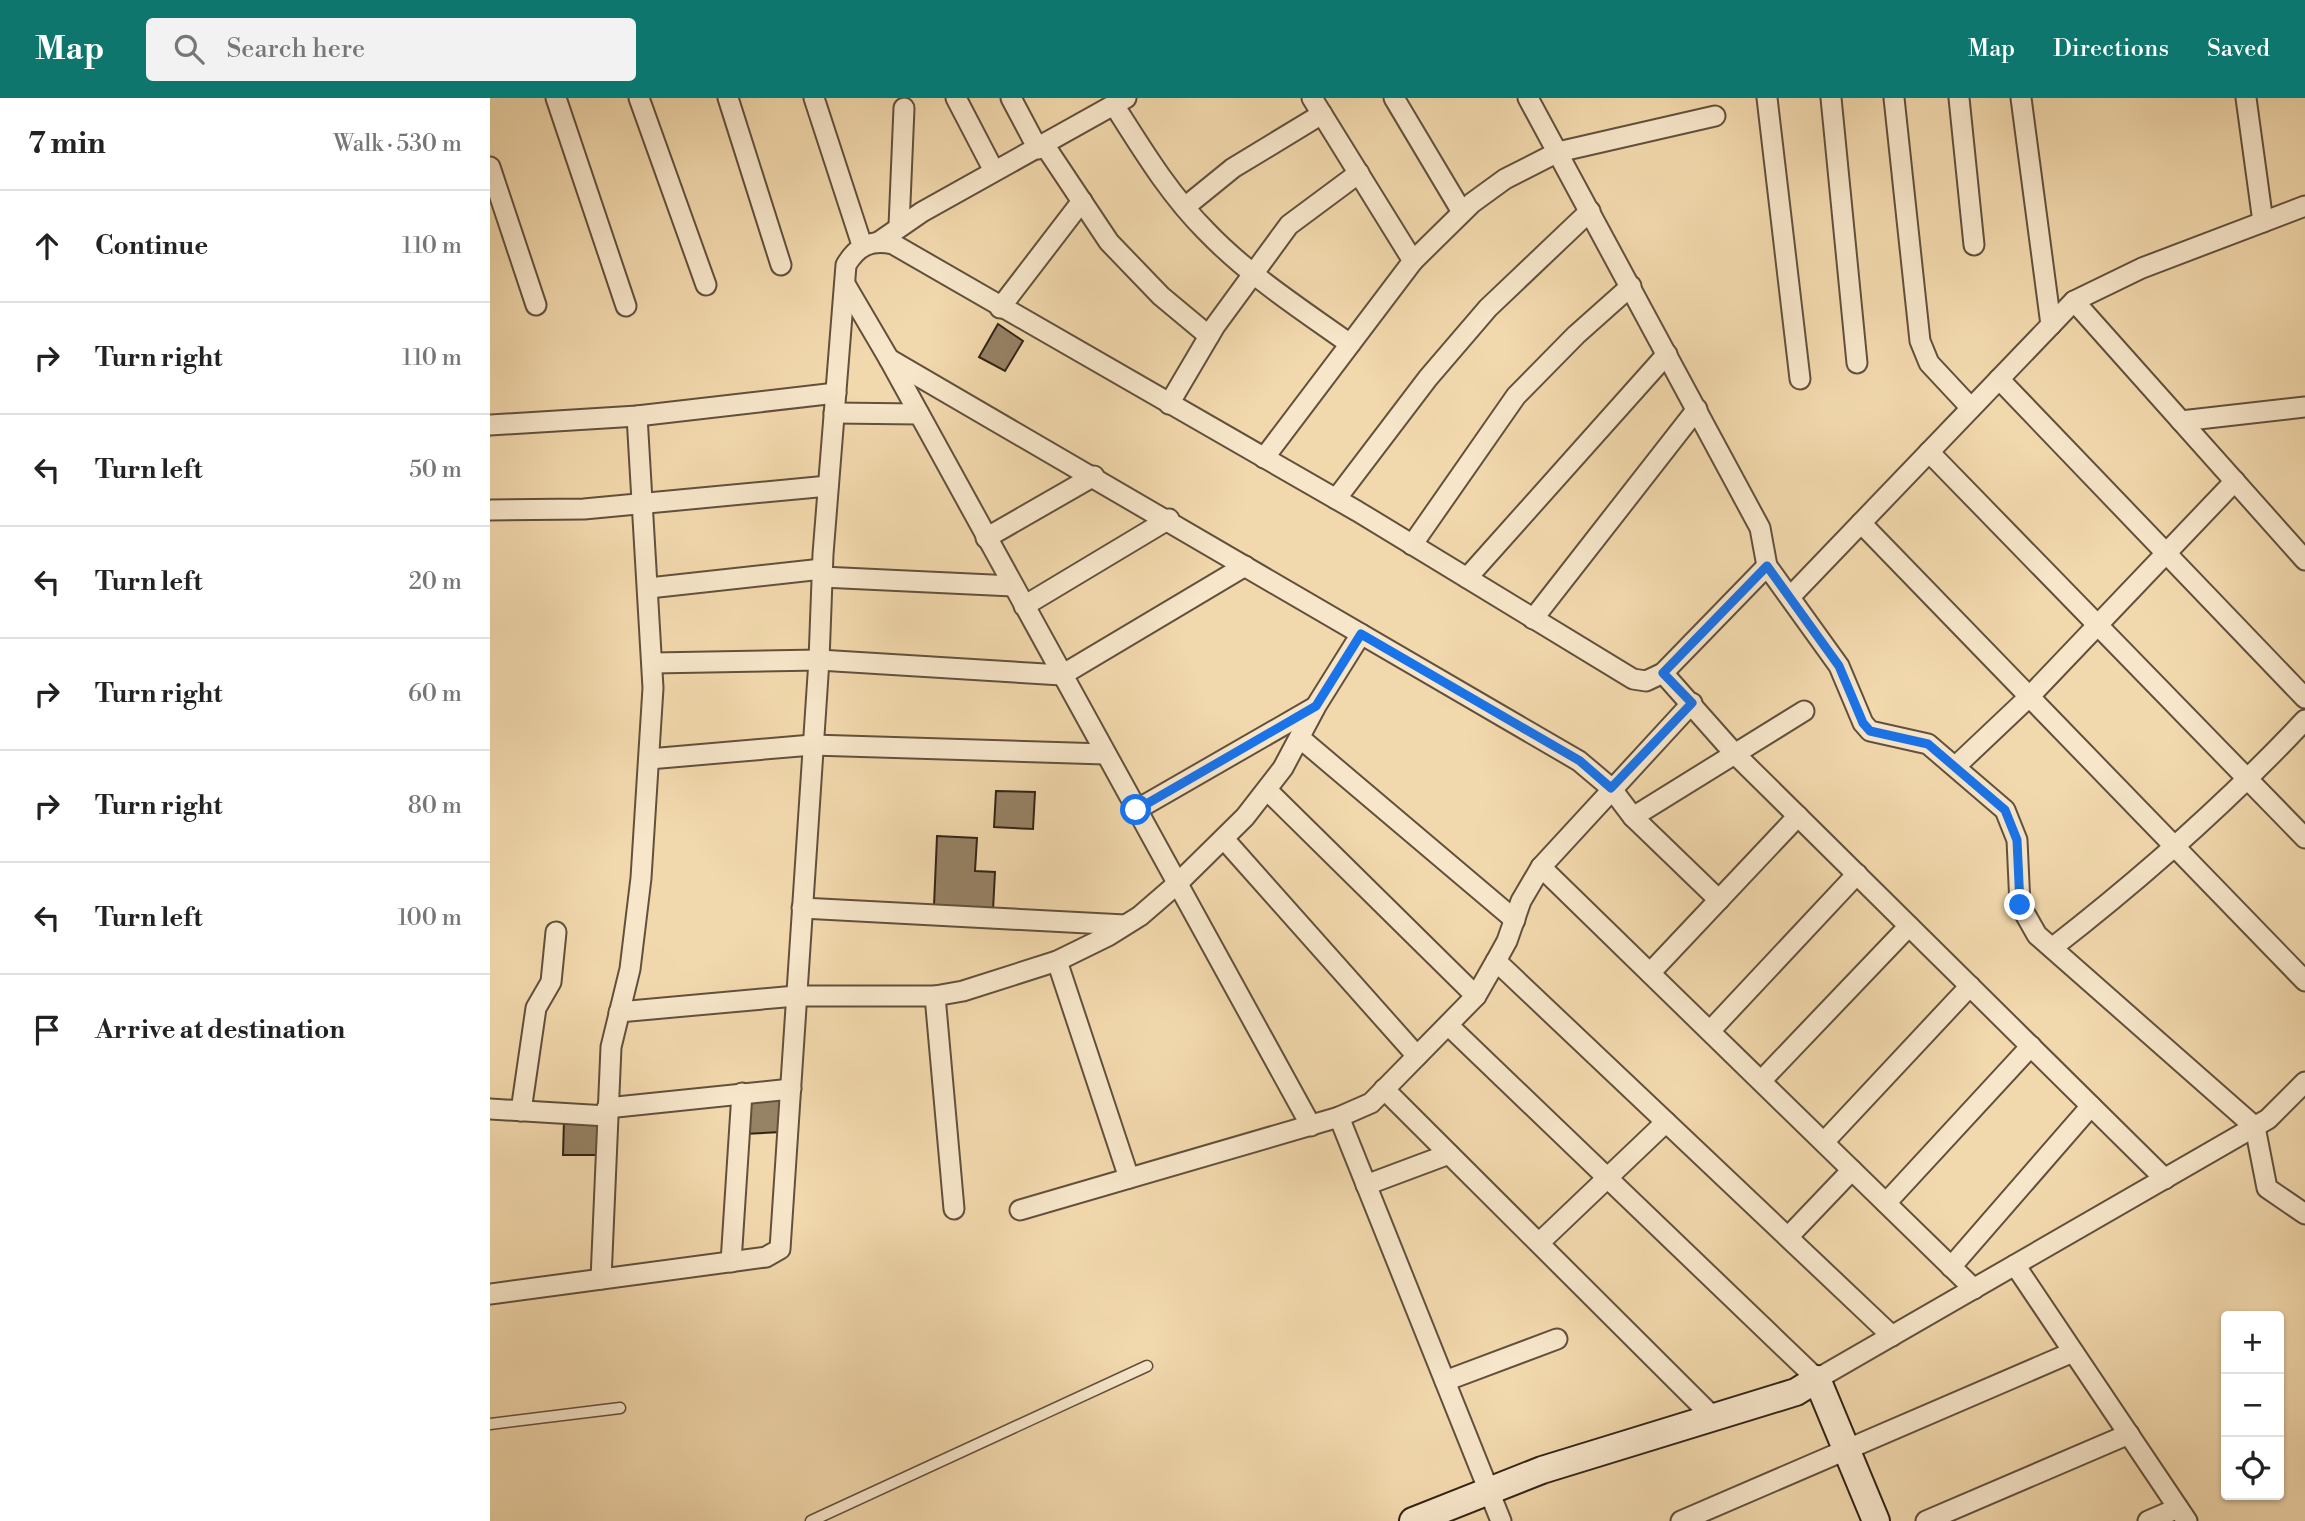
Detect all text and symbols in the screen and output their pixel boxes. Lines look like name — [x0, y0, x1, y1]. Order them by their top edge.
search box — [146, 18, 636, 81]
text: Map — [35, 29, 104, 70]
icon: search — [170, 30, 208, 68]
text: Search here — [226, 33, 365, 65]
text: Map — [1968, 34, 2015, 64]
text: Directions — [2053, 34, 2169, 64]
text: Saved — [2207, 34, 2270, 64]
text: 7 min — [28, 125, 106, 163]
text: Walk · 530 m — [333, 130, 462, 158]
icon: ahead — [28, 227, 66, 265]
text: Continue — [95, 230, 208, 262]
text: 110 m — [402, 232, 462, 260]
icon: right — [28, 339, 66, 377]
text: Turn right — [95, 342, 223, 374]
text: 110 m — [402, 344, 462, 372]
icon: left — [28, 451, 66, 489]
text: Turn left — [95, 454, 203, 486]
text: 50 m — [409, 456, 462, 484]
icon: left — [28, 563, 66, 601]
text: Turn left — [95, 566, 203, 598]
text: 20 m — [409, 568, 462, 596]
icon: right — [28, 675, 66, 713]
text: Turn right — [95, 678, 223, 710]
text: 60 m — [408, 680, 462, 708]
icon: right — [28, 787, 66, 825]
text: Turn right — [95, 790, 223, 822]
text: 80 m — [408, 792, 462, 820]
route start — [1120, 794, 1151, 825]
route end — [2004, 889, 2035, 920]
icon: left — [28, 899, 66, 937]
text: Turn left — [95, 902, 203, 934]
text: 100 m — [397, 904, 462, 932]
icon: arrive — [28, 1011, 66, 1049]
text: Arrive at destination — [95, 1014, 345, 1046]
map controls — [2221, 1311, 2284, 1500]
button: + — [2221, 1311, 2284, 1374]
button: − — [2221, 1374, 2284, 1437]
button: locate — [2221, 1437, 2284, 1500]

